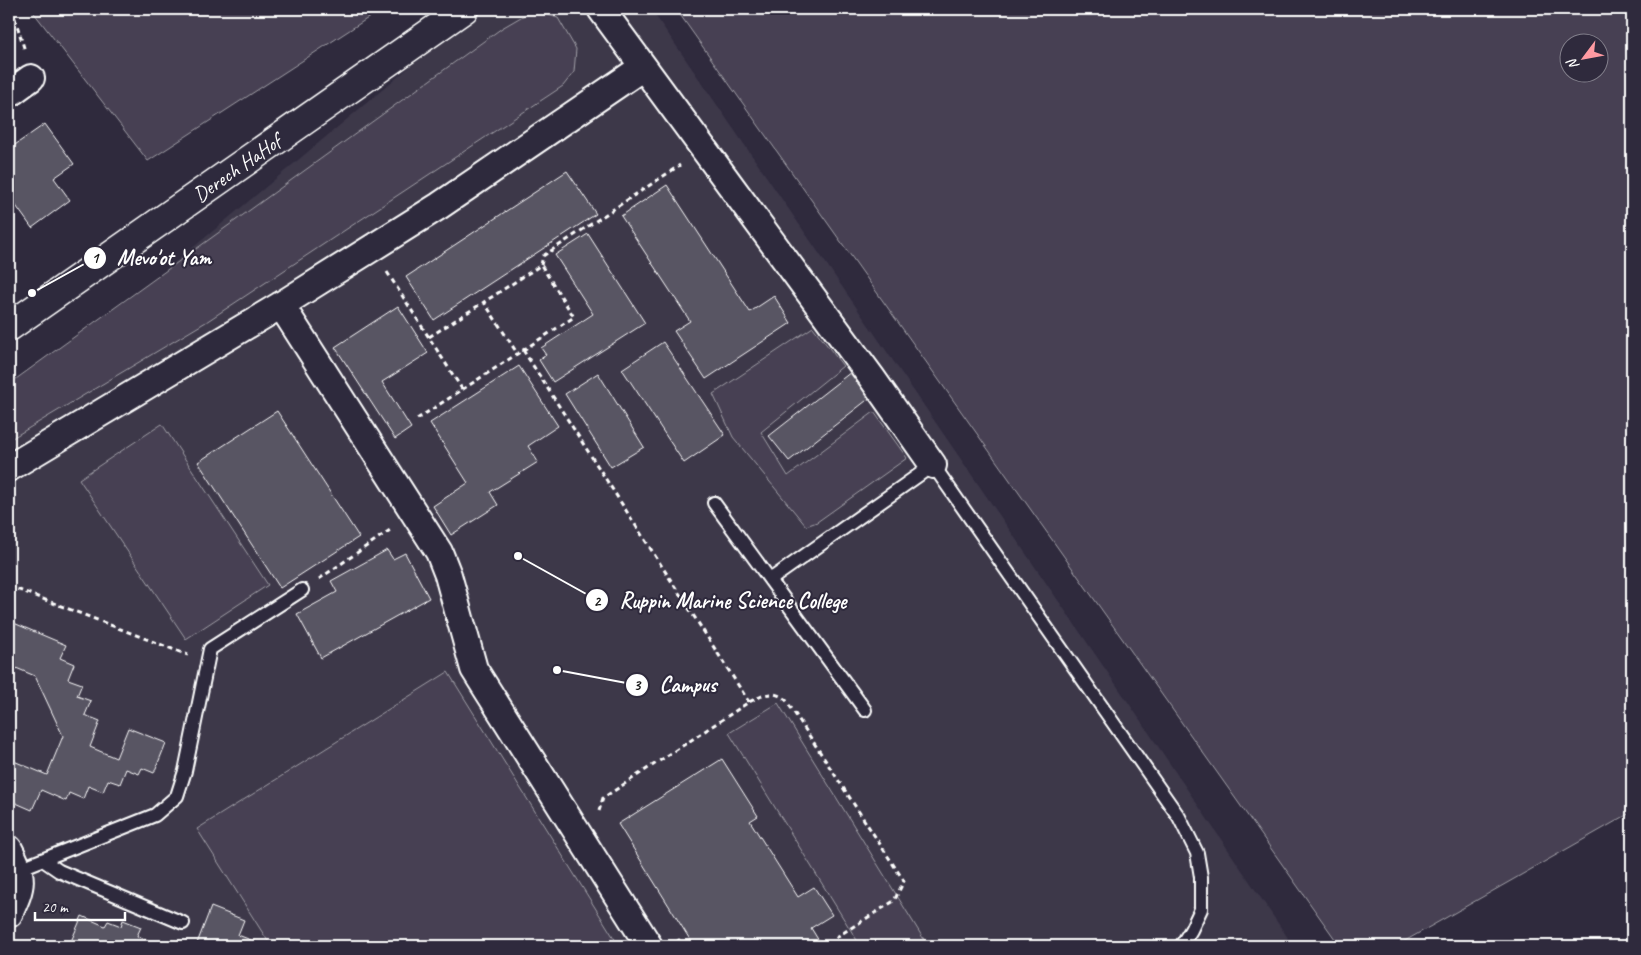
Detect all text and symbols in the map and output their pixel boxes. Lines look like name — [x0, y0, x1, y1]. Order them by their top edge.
north arrow — [1558, 32, 1608, 82]
text: N — [1563, 54, 1583, 73]
street label: Derech HaHof — [188, 125, 290, 208]
callout: Mevo'ot Yam — [83, 239, 221, 276]
text: Mevo'ot Yam — [117, 244, 212, 272]
text: 1 — [92, 249, 101, 268]
callout: Ruppin Marine Science College — [585, 582, 856, 619]
text: Ruppin Marine Science College — [620, 587, 848, 615]
text: 2 — [594, 592, 602, 611]
callout: Campus — [625, 666, 727, 703]
text: Campus — [660, 671, 719, 699]
text: 3 — [634, 676, 642, 695]
scale bar — [35, 890, 125, 922]
text: 20 m — [42, 898, 69, 917]

